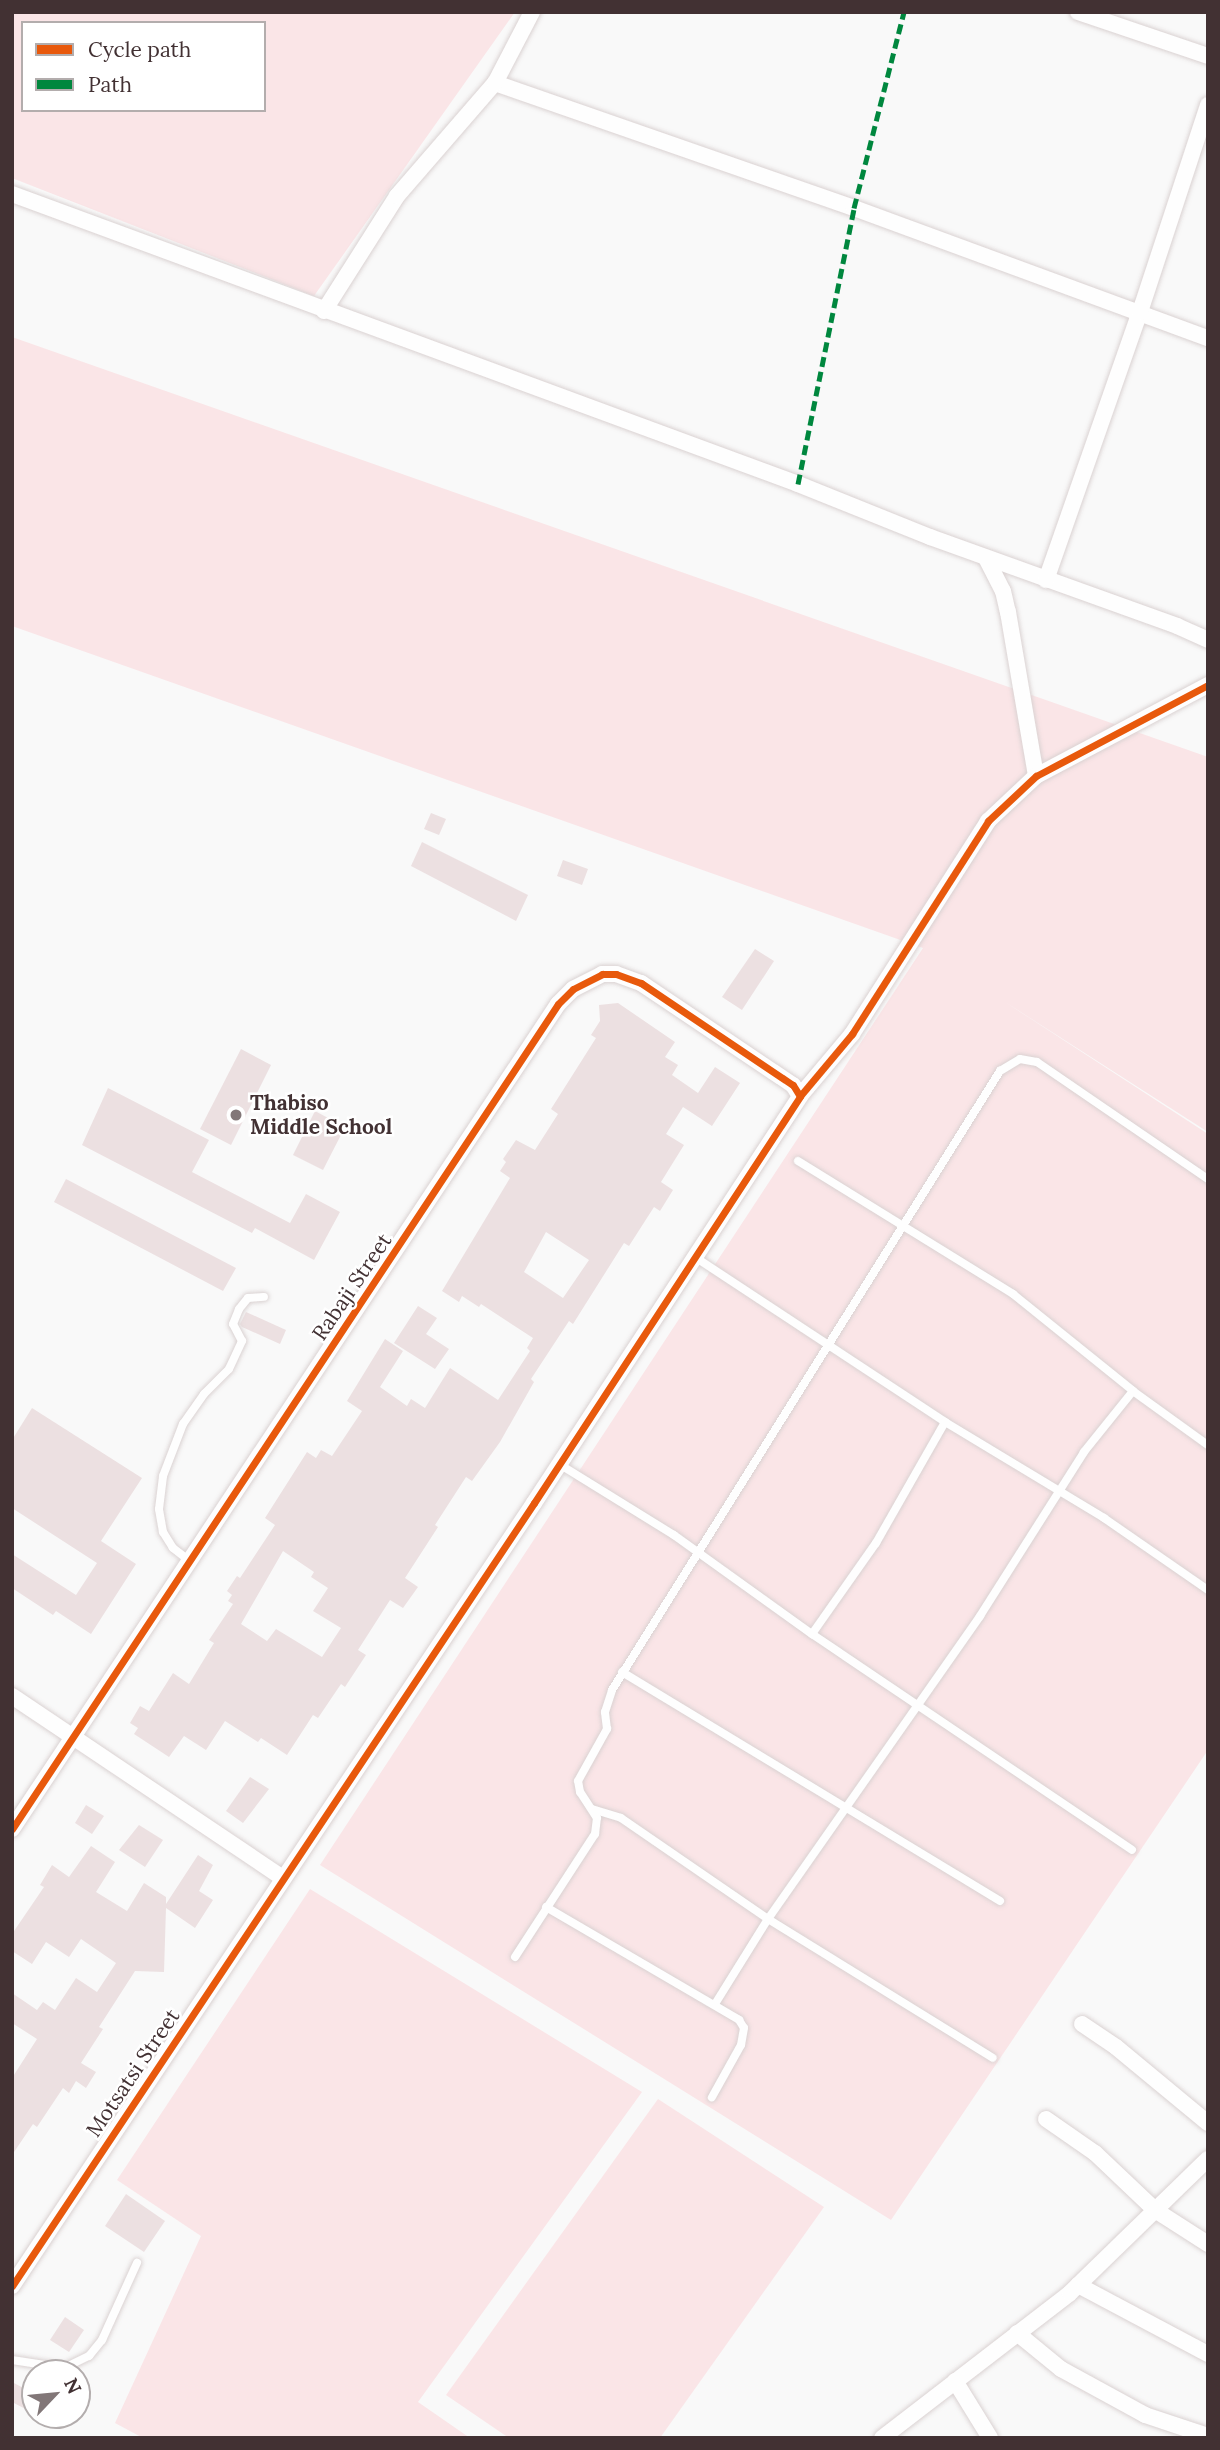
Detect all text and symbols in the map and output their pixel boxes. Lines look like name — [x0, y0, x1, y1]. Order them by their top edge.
legend — [21, 21, 266, 112]
text: Cycle path — [88, 36, 191, 63]
text: Path — [88, 71, 132, 98]
place label: Thabiso Middle School — [250, 1090, 392, 1140]
marker: Thabiso Middle School — [228, 1107, 244, 1123]
street label: Rabaji Street — [307, 1229, 397, 1345]
street label: Motsatsi Street — [81, 2004, 185, 2142]
north arrow — [21, 2359, 91, 2429]
text: N — [59, 2374, 87, 2398]

